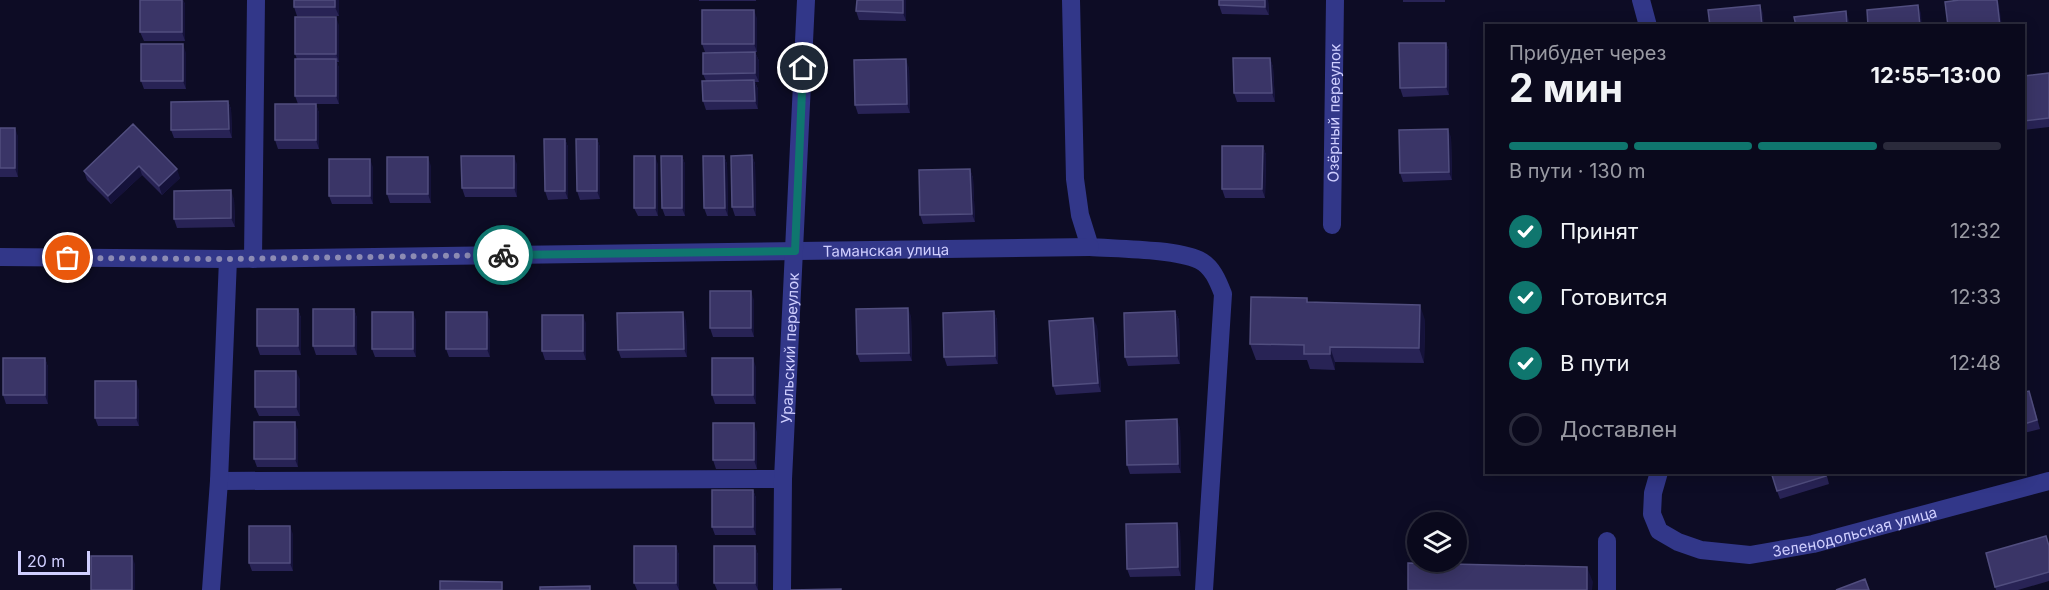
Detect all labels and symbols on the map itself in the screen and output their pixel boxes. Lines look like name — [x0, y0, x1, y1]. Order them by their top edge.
pin — [777, 42, 828, 93]
street label: Озёрный переулок — [1323, 44, 1344, 182]
courier — [473, 225, 533, 285]
pin — [42, 232, 93, 283]
street label: Таманская улица — [823, 239, 949, 260]
street label: Уральский переулок — [776, 272, 802, 424]
street label: Зеленодольская улица — [1771, 502, 1939, 560]
scale bar — [18, 548, 90, 576]

